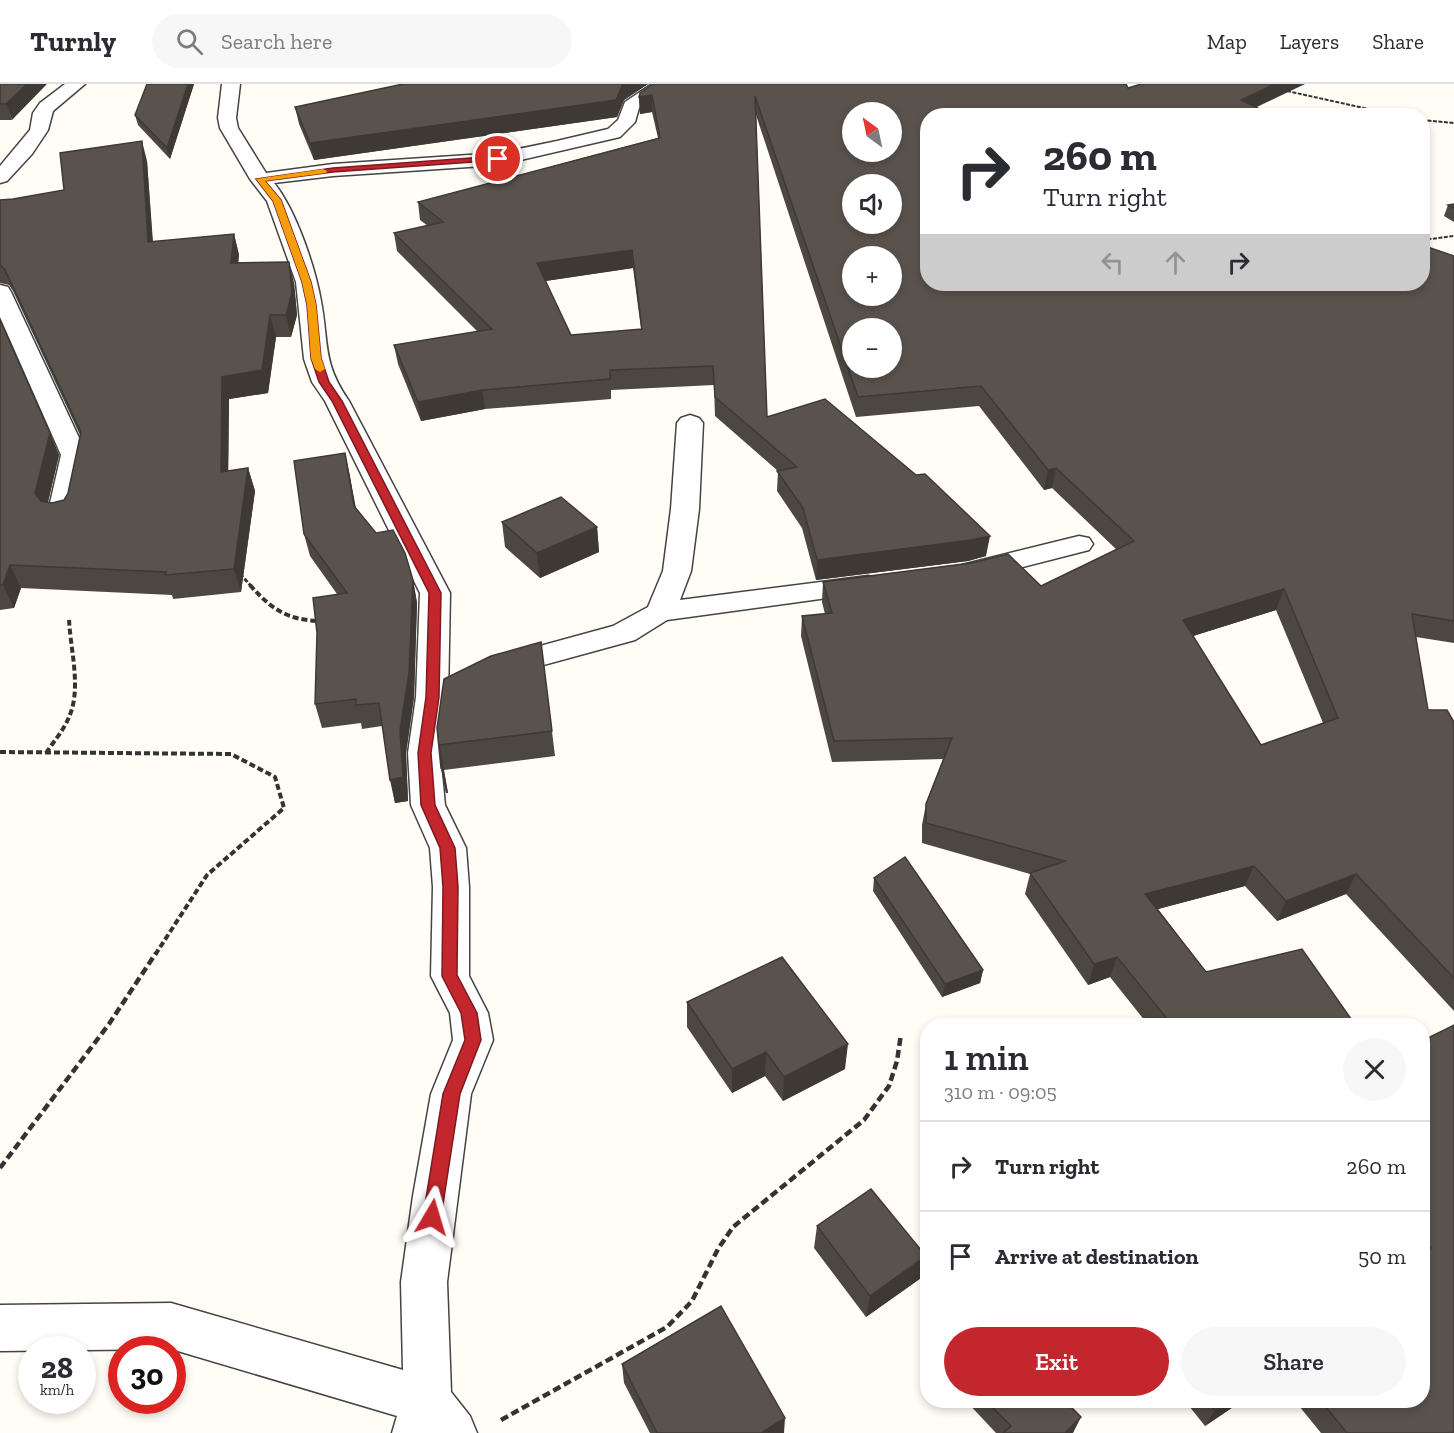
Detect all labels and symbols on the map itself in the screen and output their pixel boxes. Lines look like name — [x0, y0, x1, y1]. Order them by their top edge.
north arrow — [842, 102, 902, 162]
pin — [472, 133, 523, 184]
position arrow — [400, 1185, 464, 1249]
speed limit sign: 30 — [108, 1336, 186, 1414]

